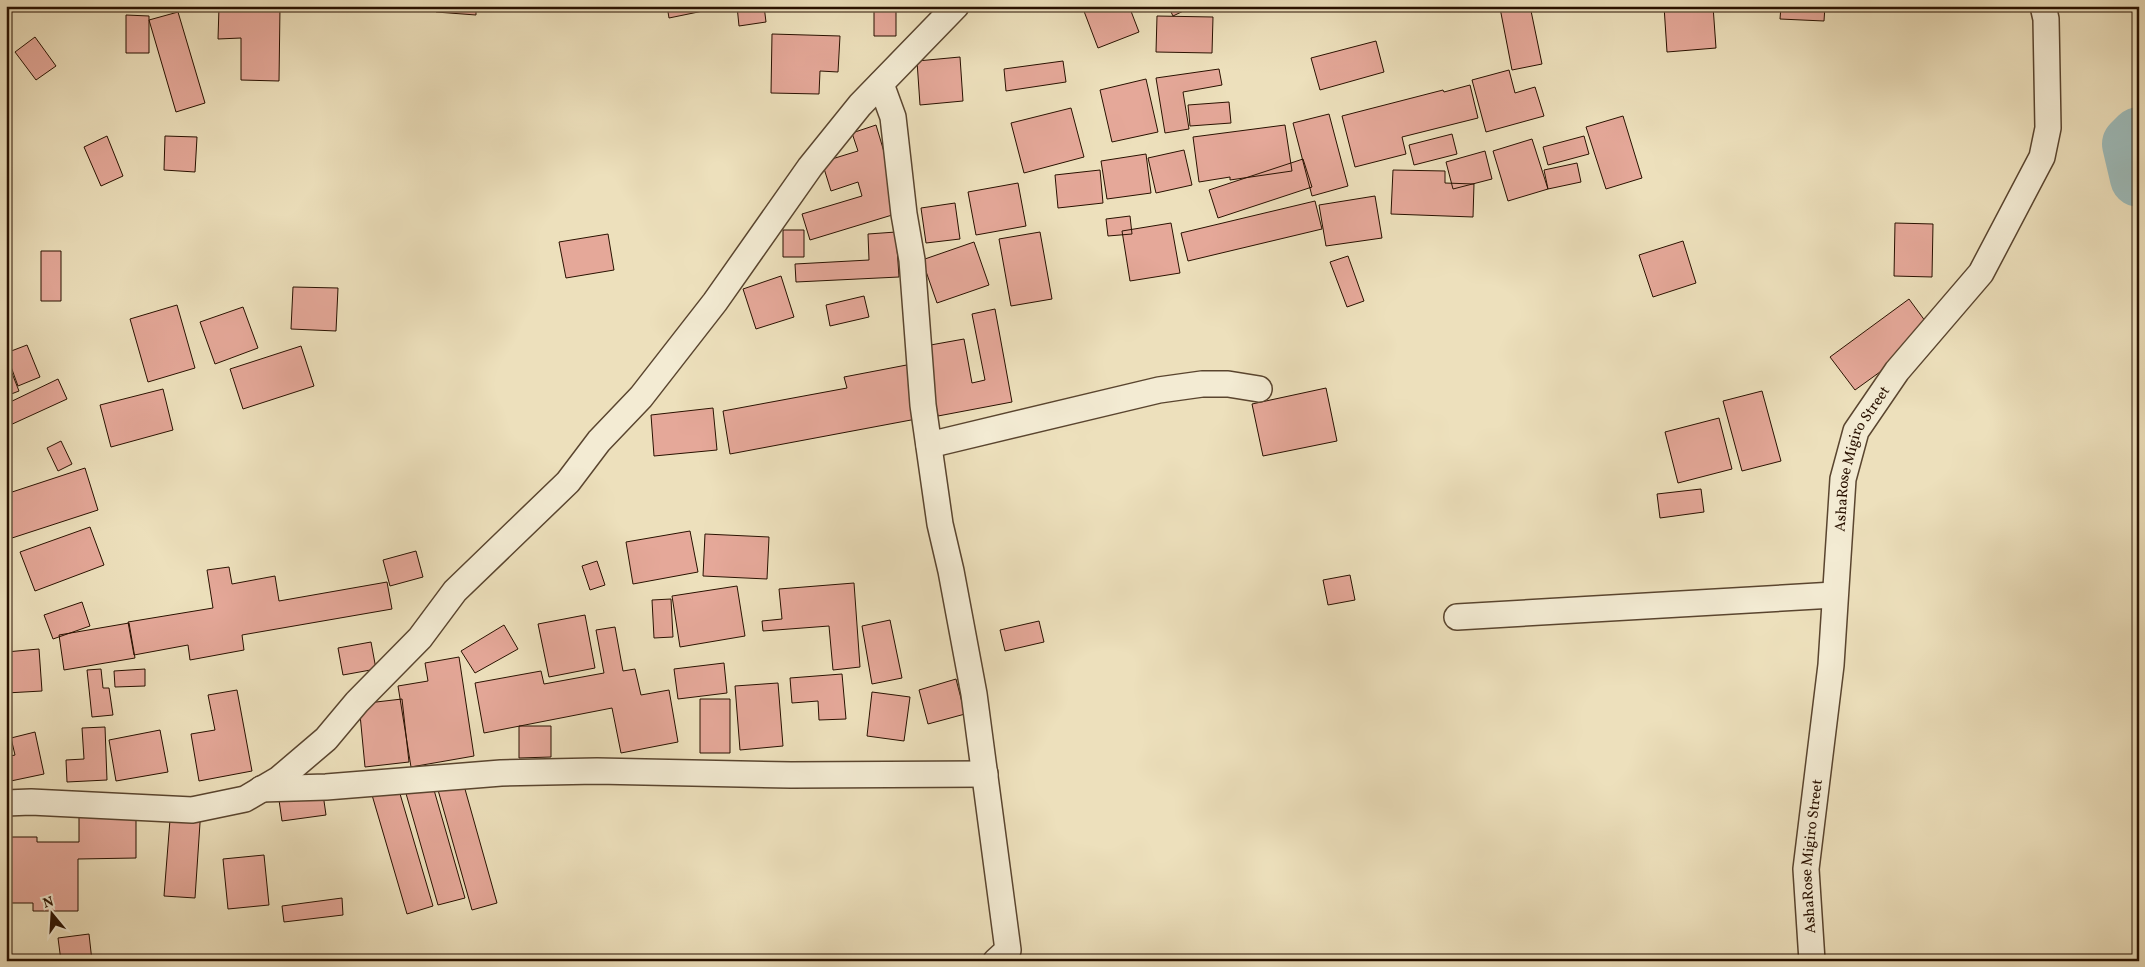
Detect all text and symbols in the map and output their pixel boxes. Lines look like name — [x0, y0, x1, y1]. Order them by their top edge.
street label: AshaRose Migiro Street — [1831, 382, 1896, 532]
street label: AshaRose Migiro Street — [1797, 778, 1829, 934]
north arrow — [28, 890, 78, 940]
text: N — [41, 892, 56, 914]

